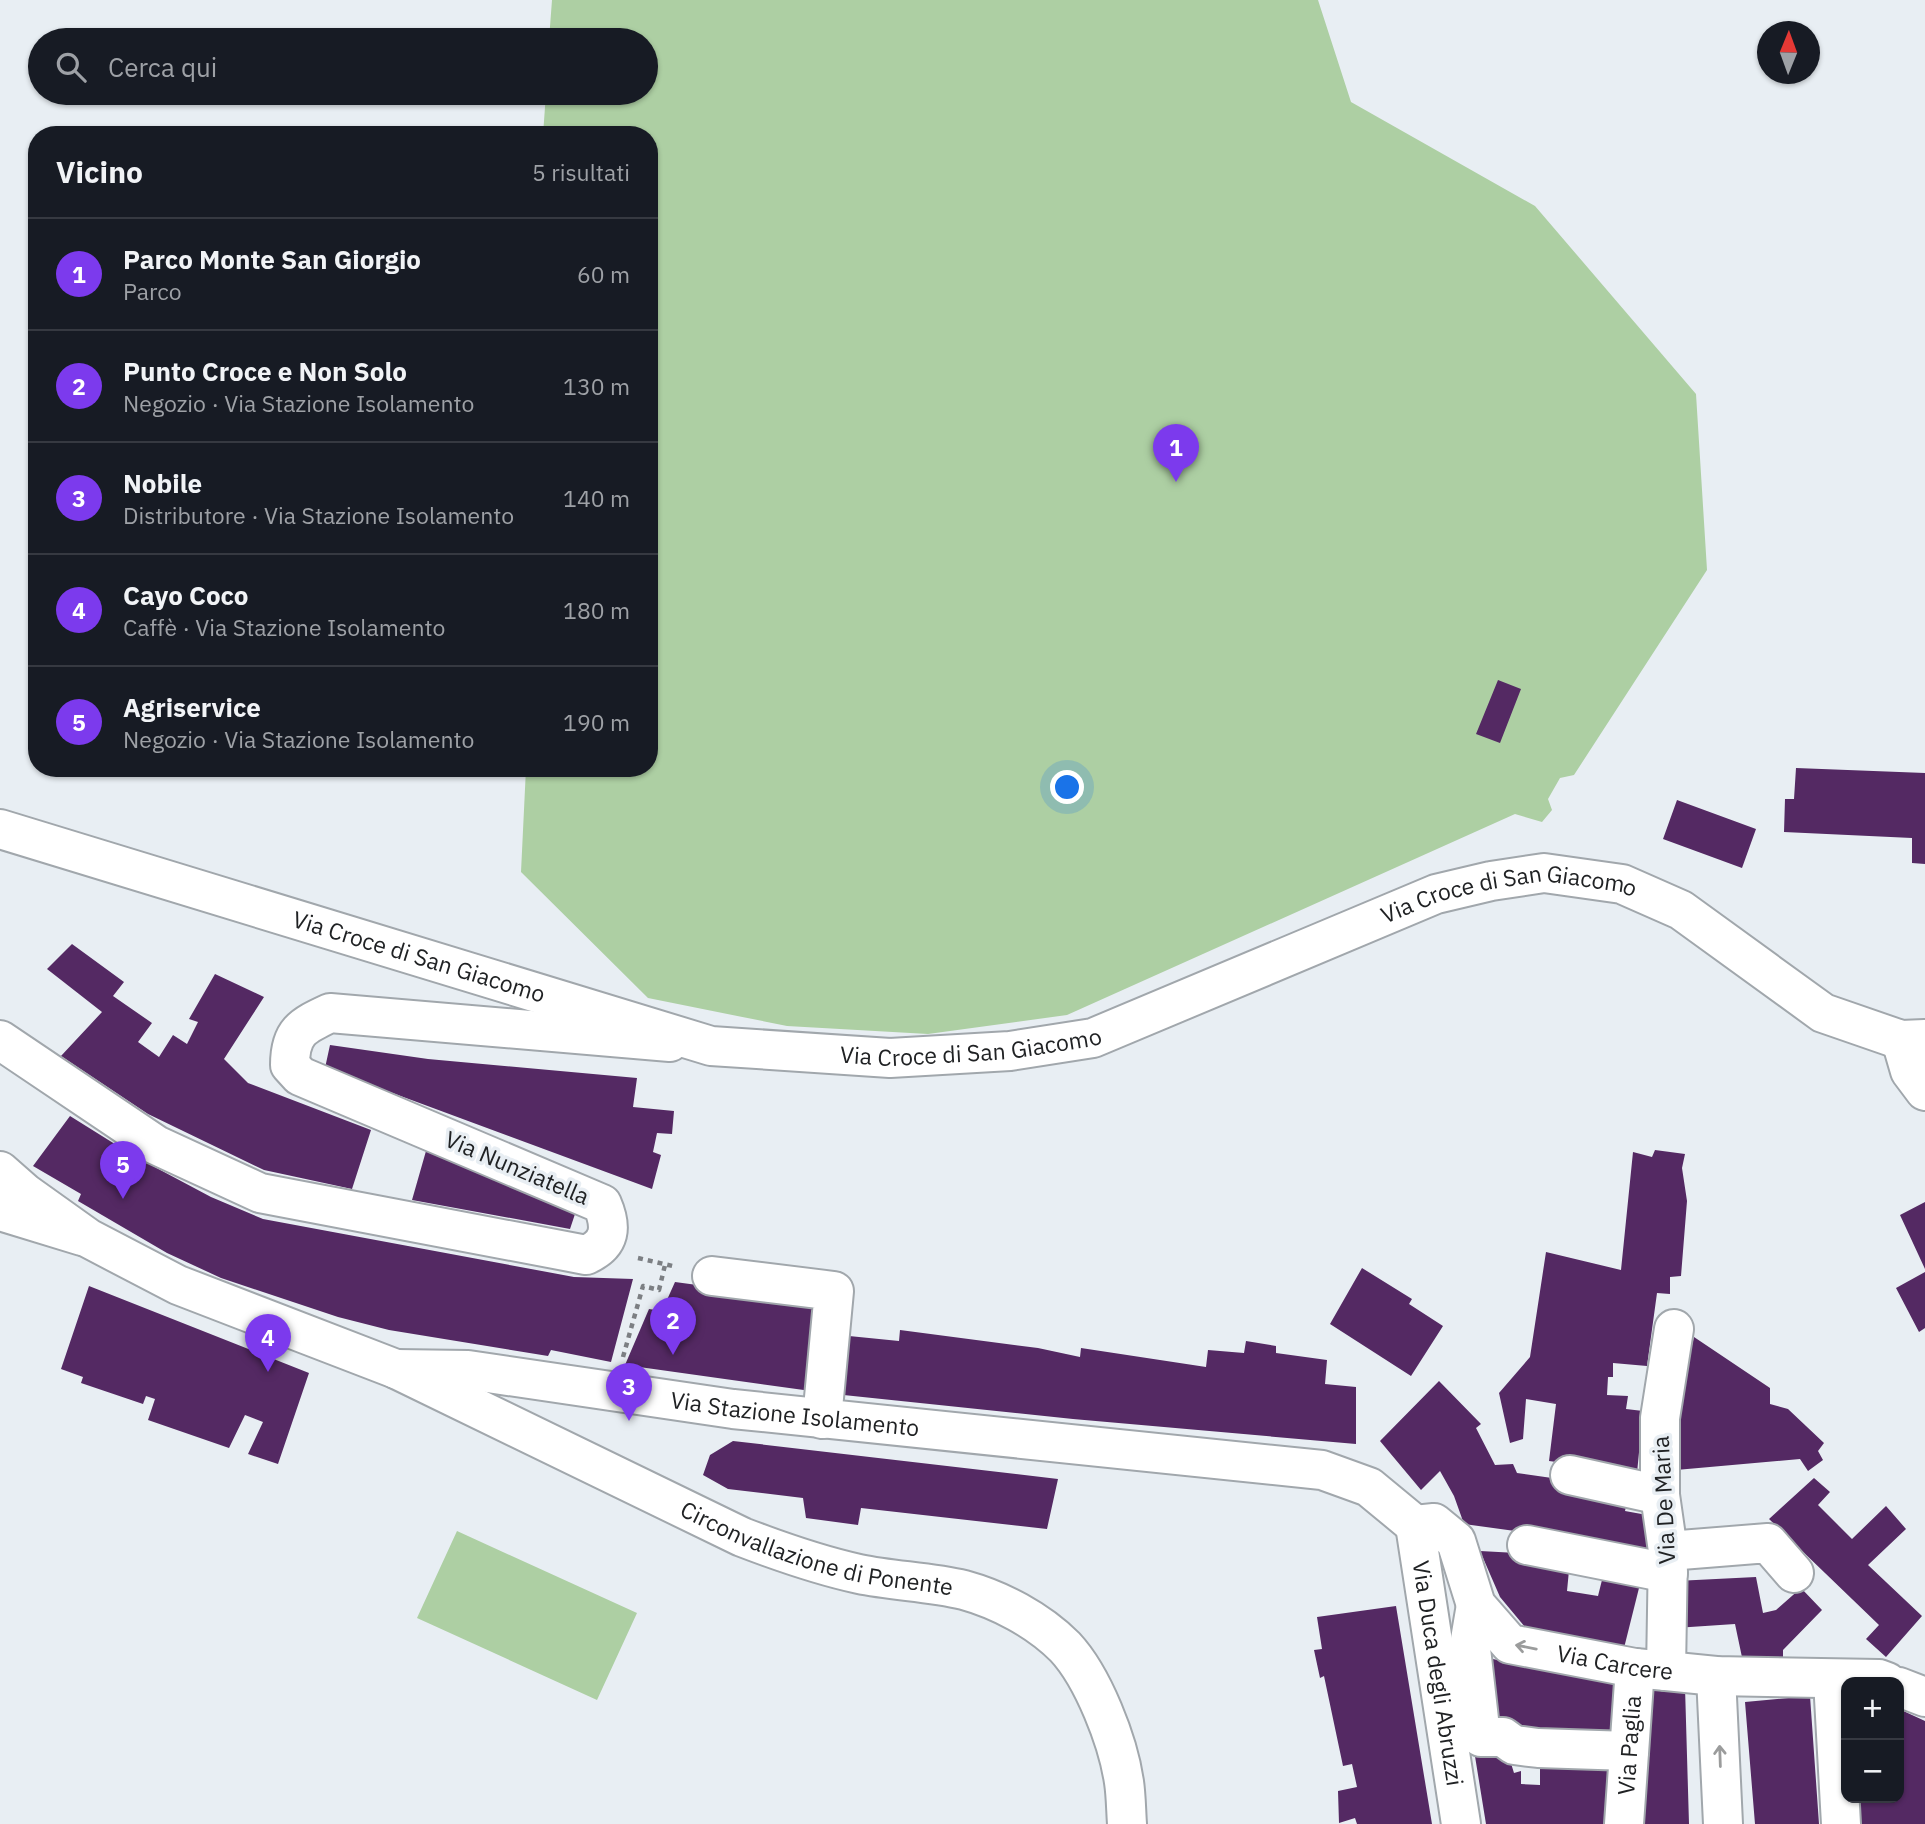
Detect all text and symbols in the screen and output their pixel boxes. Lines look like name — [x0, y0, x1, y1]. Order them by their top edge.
north arrow — [1757, 21, 1820, 84]
search box — [28, 28, 658, 105]
icon: search — [52, 48, 90, 86]
text: Cerca qui — [108, 50, 217, 84]
text: Vicino — [56, 152, 143, 191]
text: 5 risultati — [532, 157, 630, 187]
text: Parco Monte San Giorgio — [123, 242, 421, 276]
text: 1 — [72, 259, 86, 289]
text: 60 m — [577, 259, 630, 289]
text: Parco — [123, 276, 182, 306]
text: Punto Croce e Non Solo — [123, 354, 407, 388]
text: 2 — [72, 371, 86, 401]
text: 130 m — [563, 371, 630, 401]
text: Negozio · Via Stazione Isolamento — [123, 388, 474, 418]
pin: 1 — [1153, 424, 1199, 482]
text: Nobile — [123, 466, 202, 500]
text: 3 — [72, 483, 86, 513]
text: 140 m — [563, 483, 630, 513]
text: Distributore · Via Stazione Isolamento — [123, 500, 514, 530]
text: Cayo Coco — [123, 578, 249, 612]
text: 4 — [72, 595, 86, 625]
text: 180 m — [563, 595, 630, 625]
text: Caffè · Via Stazione Isolamento — [123, 612, 445, 642]
text: Agriservice — [123, 690, 261, 724]
text: 5 — [72, 707, 86, 737]
text: 190 m — [563, 707, 630, 737]
text: Negozio · Via Stazione Isolamento — [123, 724, 474, 754]
your location — [1050, 770, 1084, 804]
street label: Via Croce di San Giacomo — [1376, 857, 1643, 929]
street label: Via Croce di San Giacomo — [289, 903, 549, 1009]
street label: Via Croce di San Giacomo — [839, 1020, 1106, 1072]
street label: Via Nunziatella — [441, 1123, 594, 1211]
pin: 5 — [100, 1141, 146, 1199]
pin: 2 — [650, 1297, 696, 1355]
pin: 4 — [245, 1314, 291, 1372]
pin: 3 — [606, 1363, 652, 1421]
street label: Via Stazione Isolamento — [669, 1384, 921, 1442]
street label: Via De Maria — [1645, 1435, 1681, 1565]
street label: Circonvallazione di Ponente — [676, 1493, 956, 1601]
street label: Via Duca degli Abruzzi — [1407, 1558, 1471, 1788]
street label: Via Carcere — [1554, 1637, 1675, 1686]
one-way arrow — [1515, 1640, 1538, 1653]
map controls — [1841, 1677, 1904, 1803]
button: + — [1841, 1677, 1904, 1740]
street label: Via Paglia — [1610, 1694, 1647, 1796]
button: − — [1841, 1740, 1904, 1803]
one-way arrow — [1713, 1745, 1726, 1768]

